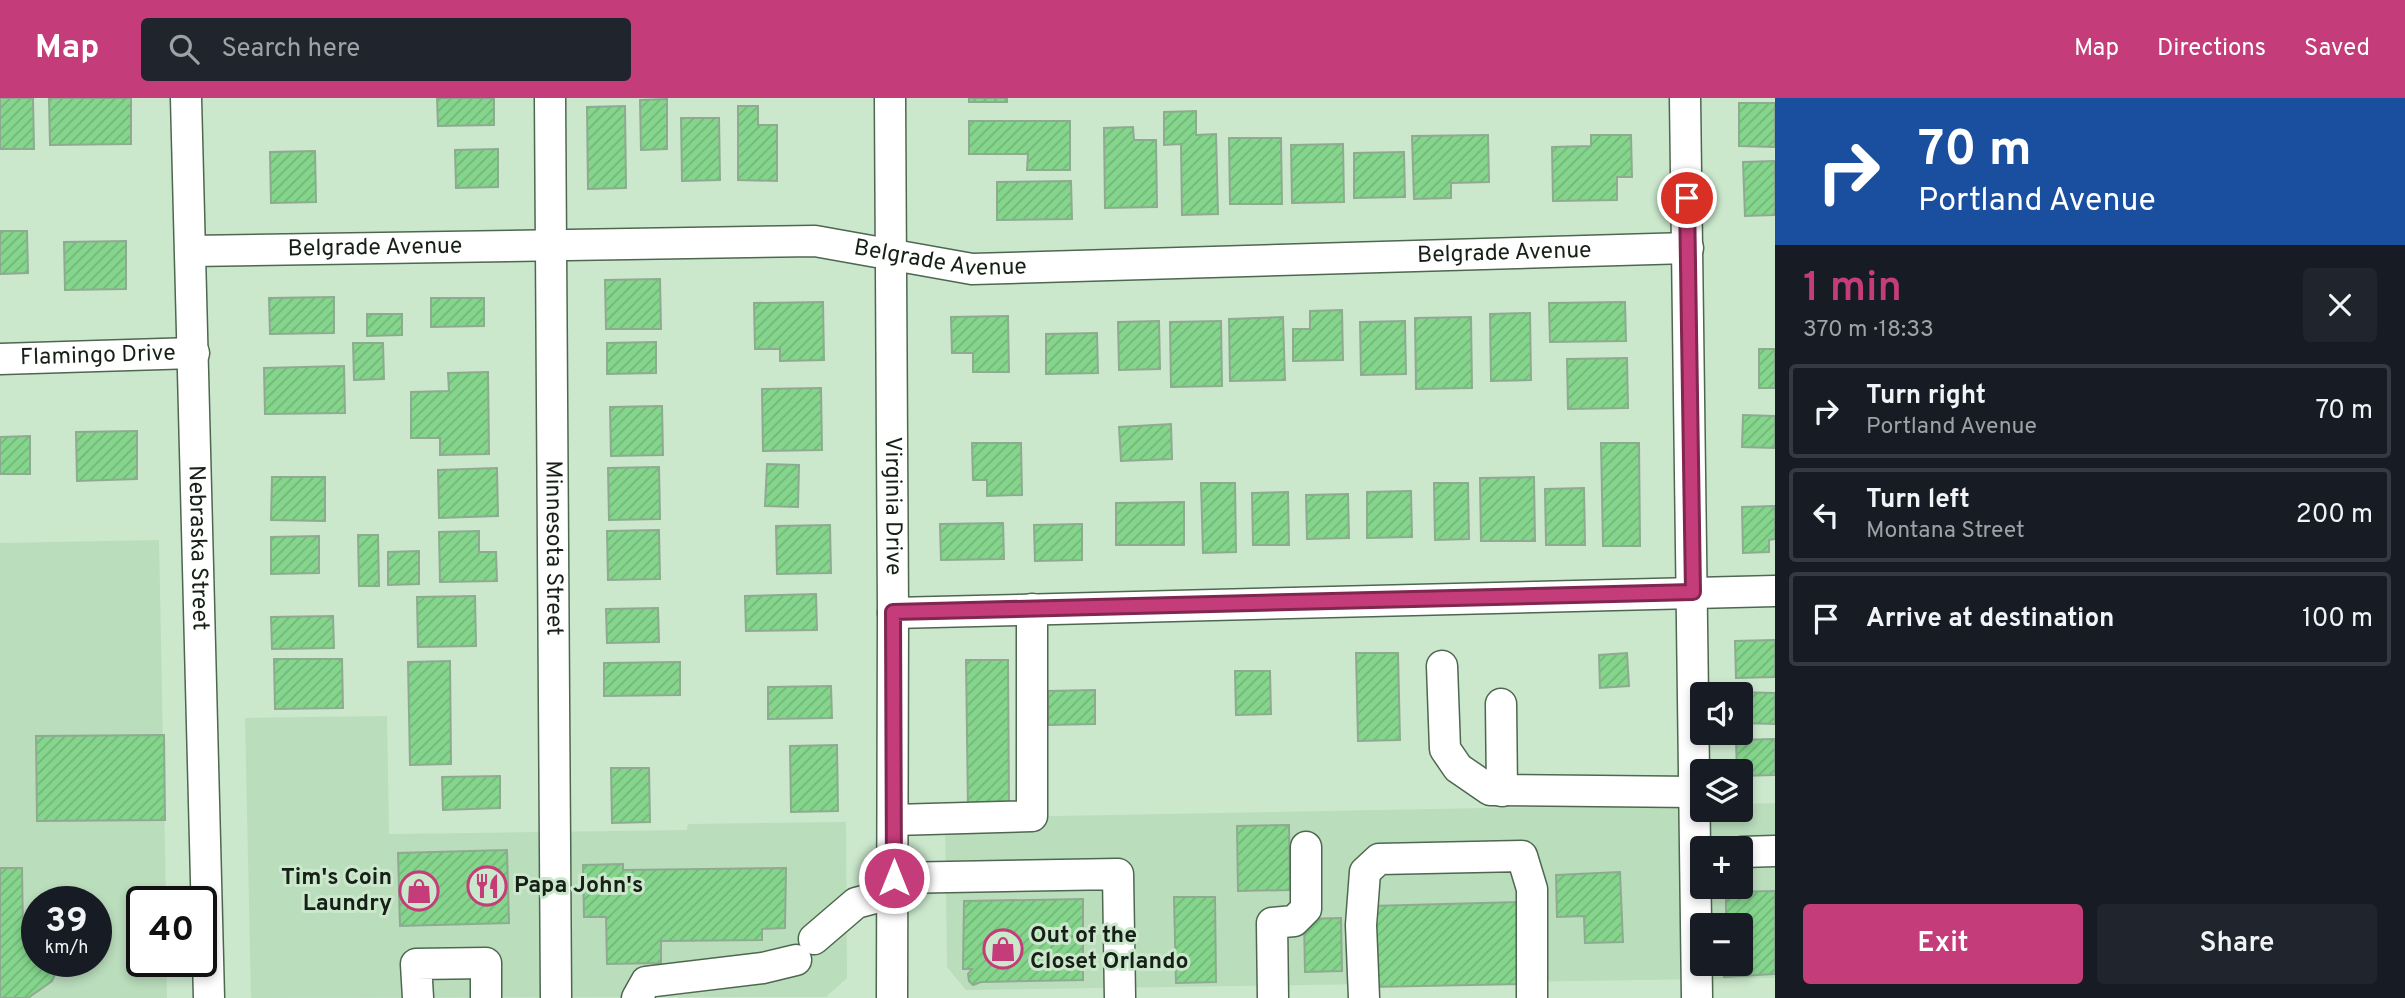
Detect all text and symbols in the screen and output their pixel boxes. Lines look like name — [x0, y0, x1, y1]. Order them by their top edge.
search box — [141, 18, 631, 81]
text: Map — [35, 28, 99, 70]
icon: search — [165, 30, 203, 68]
text: Search here — [221, 33, 360, 66]
text: Map — [2074, 34, 2119, 64]
text: Directions — [2157, 34, 2266, 64]
text: Saved — [2304, 34, 2370, 64]
text: 70 m — [1918, 121, 2032, 183]
icon: right — [1803, 126, 1894, 217]
pin — [1657, 168, 1717, 228]
icon: arrive — [1668, 179, 1706, 217]
text: Portland Avenue — [1918, 182, 2156, 222]
street label: Belgrade Avenue — [287, 232, 462, 264]
street label: Belgrade Avenue — [852, 234, 1027, 284]
street label: Belgrade Avenue — [1417, 236, 1592, 270]
text: 1 min — [1803, 263, 1902, 316]
button: close — [2303, 268, 2377, 342]
text: 370 m · 18:33 — [1803, 316, 1934, 345]
street label: Flamingo Drive — [20, 339, 176, 373]
text: Turn right — [1866, 380, 1986, 413]
icon: right — [1807, 392, 1845, 430]
text: 70 m — [2315, 395, 2373, 428]
text: Portland Avenue — [1866, 413, 2037, 442]
street label: Virginia Drive — [877, 436, 907, 575]
street label: Minnesota Street — [538, 460, 568, 636]
street label: Nebraska Street — [181, 465, 214, 631]
text: Turn left — [1866, 484, 1970, 517]
icon: left — [1807, 496, 1845, 534]
text: 200 m — [2296, 499, 2373, 532]
text: Montana Street — [1866, 517, 2025, 546]
icon: arrive — [1807, 600, 1845, 638]
text: Arrive at destination — [1866, 603, 2114, 636]
text: 100 m — [2302, 603, 2373, 636]
map controls — [1690, 682, 1753, 976]
button: sound — [1690, 682, 1753, 745]
button: layers — [1690, 759, 1753, 822]
button: + — [1690, 836, 1753, 899]
position arrow — [857, 841, 931, 915]
place label: Tim's Coin Laundry — [281, 864, 392, 919]
restaurant icon: Papa John's — [466, 865, 508, 907]
shop icon: Tim's Coin Laundry — [398, 870, 440, 912]
place label: Papa John's — [514, 872, 643, 901]
speed limit sign: 40 — [126, 886, 217, 977]
text: 39 — [45, 900, 88, 944]
button: Exit — [1803, 904, 2083, 984]
button: Share — [2097, 904, 2377, 984]
button: − — [1690, 913, 1753, 976]
place label: Out of the Closet Orlando — [1030, 922, 1189, 977]
shop icon: Out of the Closet Orlando — [982, 928, 1024, 970]
text: km/h — [45, 937, 88, 960]

